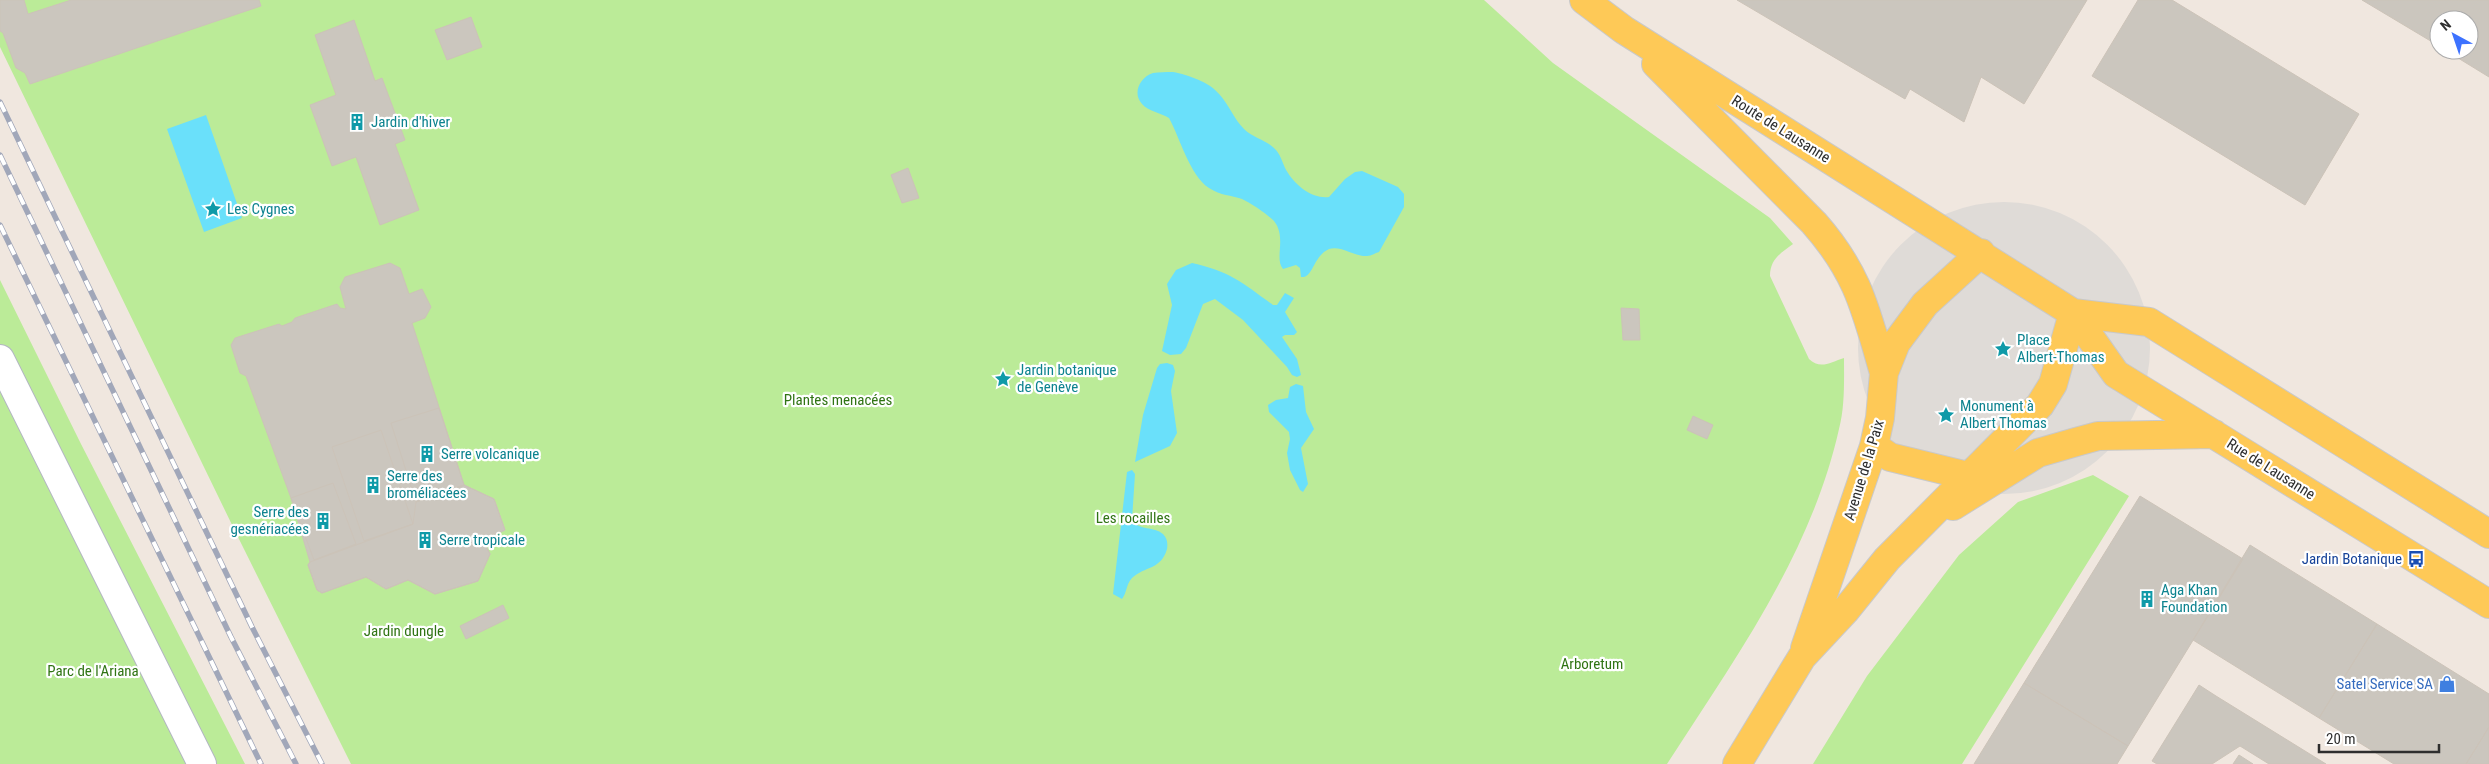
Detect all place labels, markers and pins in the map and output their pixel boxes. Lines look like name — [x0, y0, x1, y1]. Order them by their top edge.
building icon: Jardin d'hiver — [347, 112, 367, 132]
place label: Jardin d'hiver — [371, 113, 451, 131]
place icon: Les Cygnes — [203, 199, 223, 219]
place label: Les Cygnes — [227, 200, 295, 218]
place label: Place Albert-Thomas — [2017, 331, 2105, 366]
place icon: Place Albert-Thomas — [1993, 339, 2013, 359]
place label: Jardin botanique de Genève — [1017, 361, 1117, 396]
place icon: Jardin botanique de Genève — [993, 369, 1013, 389]
place label: Monument à Albert Thomas — [1960, 397, 2047, 432]
place icon: Monument à Albert Thomas — [1936, 405, 1956, 425]
building icon: Serre volcanique — [417, 444, 437, 464]
place label: Serre volcanique — [441, 445, 539, 463]
place label: Serre des broméliacées — [387, 467, 467, 502]
building icon: Serre des broméliacées — [363, 475, 383, 495]
place label: Serre des gesnériacées — [230, 503, 309, 538]
building icon: Serre des gesnériacées — [313, 511, 333, 531]
building icon: Serre tropicale — [415, 530, 435, 550]
place label: Serre tropicale — [439, 531, 525, 549]
bus stop icon: Jardin Botanique — [2406, 549, 2426, 569]
place label: Jardin Botanique — [2302, 550, 2402, 568]
place label: Aga Khan Foundation — [2161, 581, 2227, 616]
building icon: Aga Khan Foundation — [2137, 589, 2157, 609]
shop icon: Satel Service SA — [2437, 674, 2457, 694]
place label: Satel Service SA — [2336, 675, 2433, 693]

